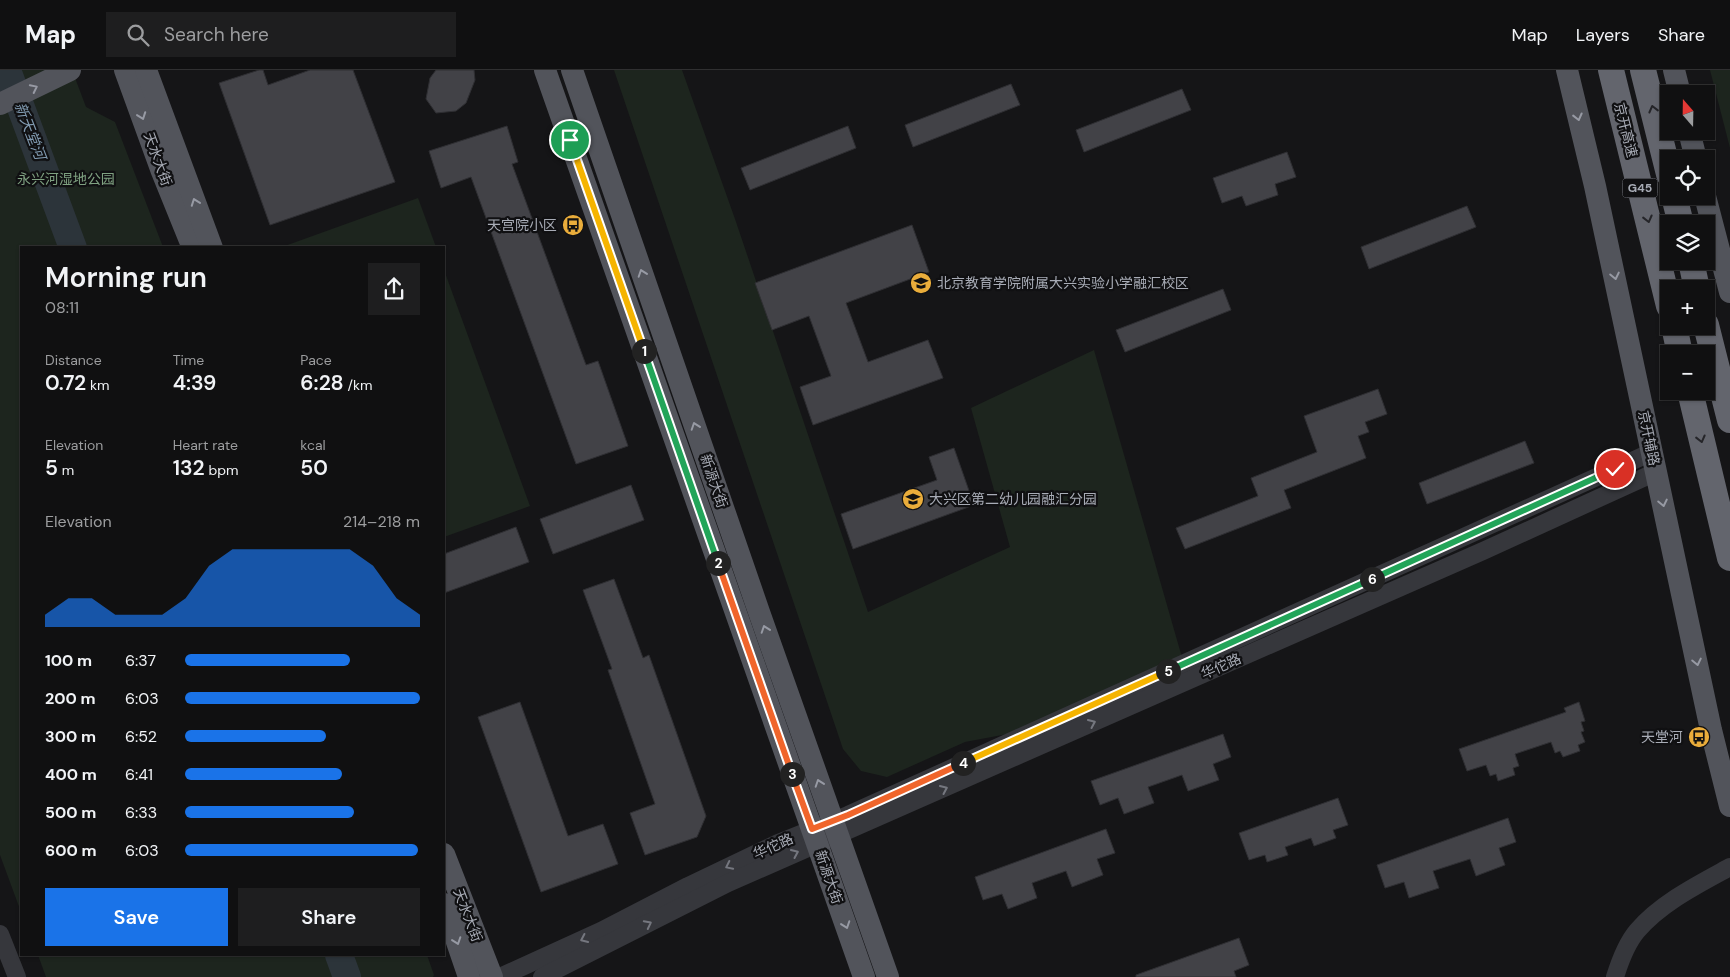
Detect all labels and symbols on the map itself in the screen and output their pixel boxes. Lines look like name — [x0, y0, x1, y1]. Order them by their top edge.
one-way arrow — [28, 84, 37, 94]
north arrow — [1660, 85, 1715, 140]
water label: 新天堂河 — [10, 99, 51, 165]
street label: 京开高速 — [1610, 101, 1642, 159]
one-way arrow — [1648, 105, 1659, 114]
one-way arrow — [136, 111, 146, 120]
one-way arrow — [1572, 113, 1583, 122]
pin — [549, 119, 591, 161]
street label: 天水大街 — [140, 130, 176, 188]
park label: 永兴河湿地公园 — [17, 170, 115, 188]
road number: G45 — [1622, 179, 1658, 198]
one-way arrow — [191, 198, 201, 207]
bus stop icon: 天宫院小区 — [561, 213, 585, 237]
one-way arrow — [1642, 215, 1653, 224]
place label: 天宫院小区 — [487, 216, 557, 234]
one-way arrow — [638, 269, 648, 277]
school or university icon: 北京教育学院附属大兴实验小学融汇校区 — [909, 271, 933, 295]
one-way arrow — [1609, 271, 1619, 280]
place label: 北京教育学院附属大兴实验小学融汇校区 — [937, 274, 1189, 292]
pin: 1 — [632, 338, 656, 364]
street label: 京开辅路 — [1634, 409, 1664, 467]
one-way arrow — [691, 422, 701, 431]
one-way arrow — [1695, 434, 1706, 443]
pin — [1594, 448, 1636, 490]
street label: 新源大街 — [696, 452, 732, 510]
school or university icon: 大兴区第二幼儿园融汇分园 — [901, 487, 925, 511]
place label: 大兴区第二幼儿园融汇分园 — [929, 490, 1097, 508]
one-way arrow — [1657, 499, 1668, 508]
pin: 2 — [706, 550, 730, 576]
pin: 6 — [1360, 566, 1384, 592]
one-way arrow — [761, 626, 771, 634]
street label: 华佗路 — [1198, 649, 1244, 683]
pin: 5 — [1156, 658, 1180, 684]
one-way arrow — [1691, 658, 1702, 666]
one-way arrow — [1087, 718, 1096, 729]
bus stop icon: 天堂河 — [1687, 725, 1711, 749]
place label: 天堂河 — [1641, 728, 1683, 746]
pin: 4 — [950, 750, 976, 776]
pin: 3 — [780, 762, 804, 786]
one-way arrow — [815, 779, 825, 787]
one-way arrow — [939, 784, 948, 795]
street label: 华佗路 — [750, 829, 796, 863]
street label: 新源大街 — [811, 848, 847, 906]
one-way arrow — [790, 849, 799, 860]
one-way arrow — [726, 860, 735, 870]
street label: 天水大街 — [450, 886, 486, 944]
one-way arrow — [643, 920, 652, 930]
one-way arrow — [840, 920, 850, 929]
one-way arrow — [580, 932, 589, 943]
one-way arrow — [451, 936, 461, 944]

